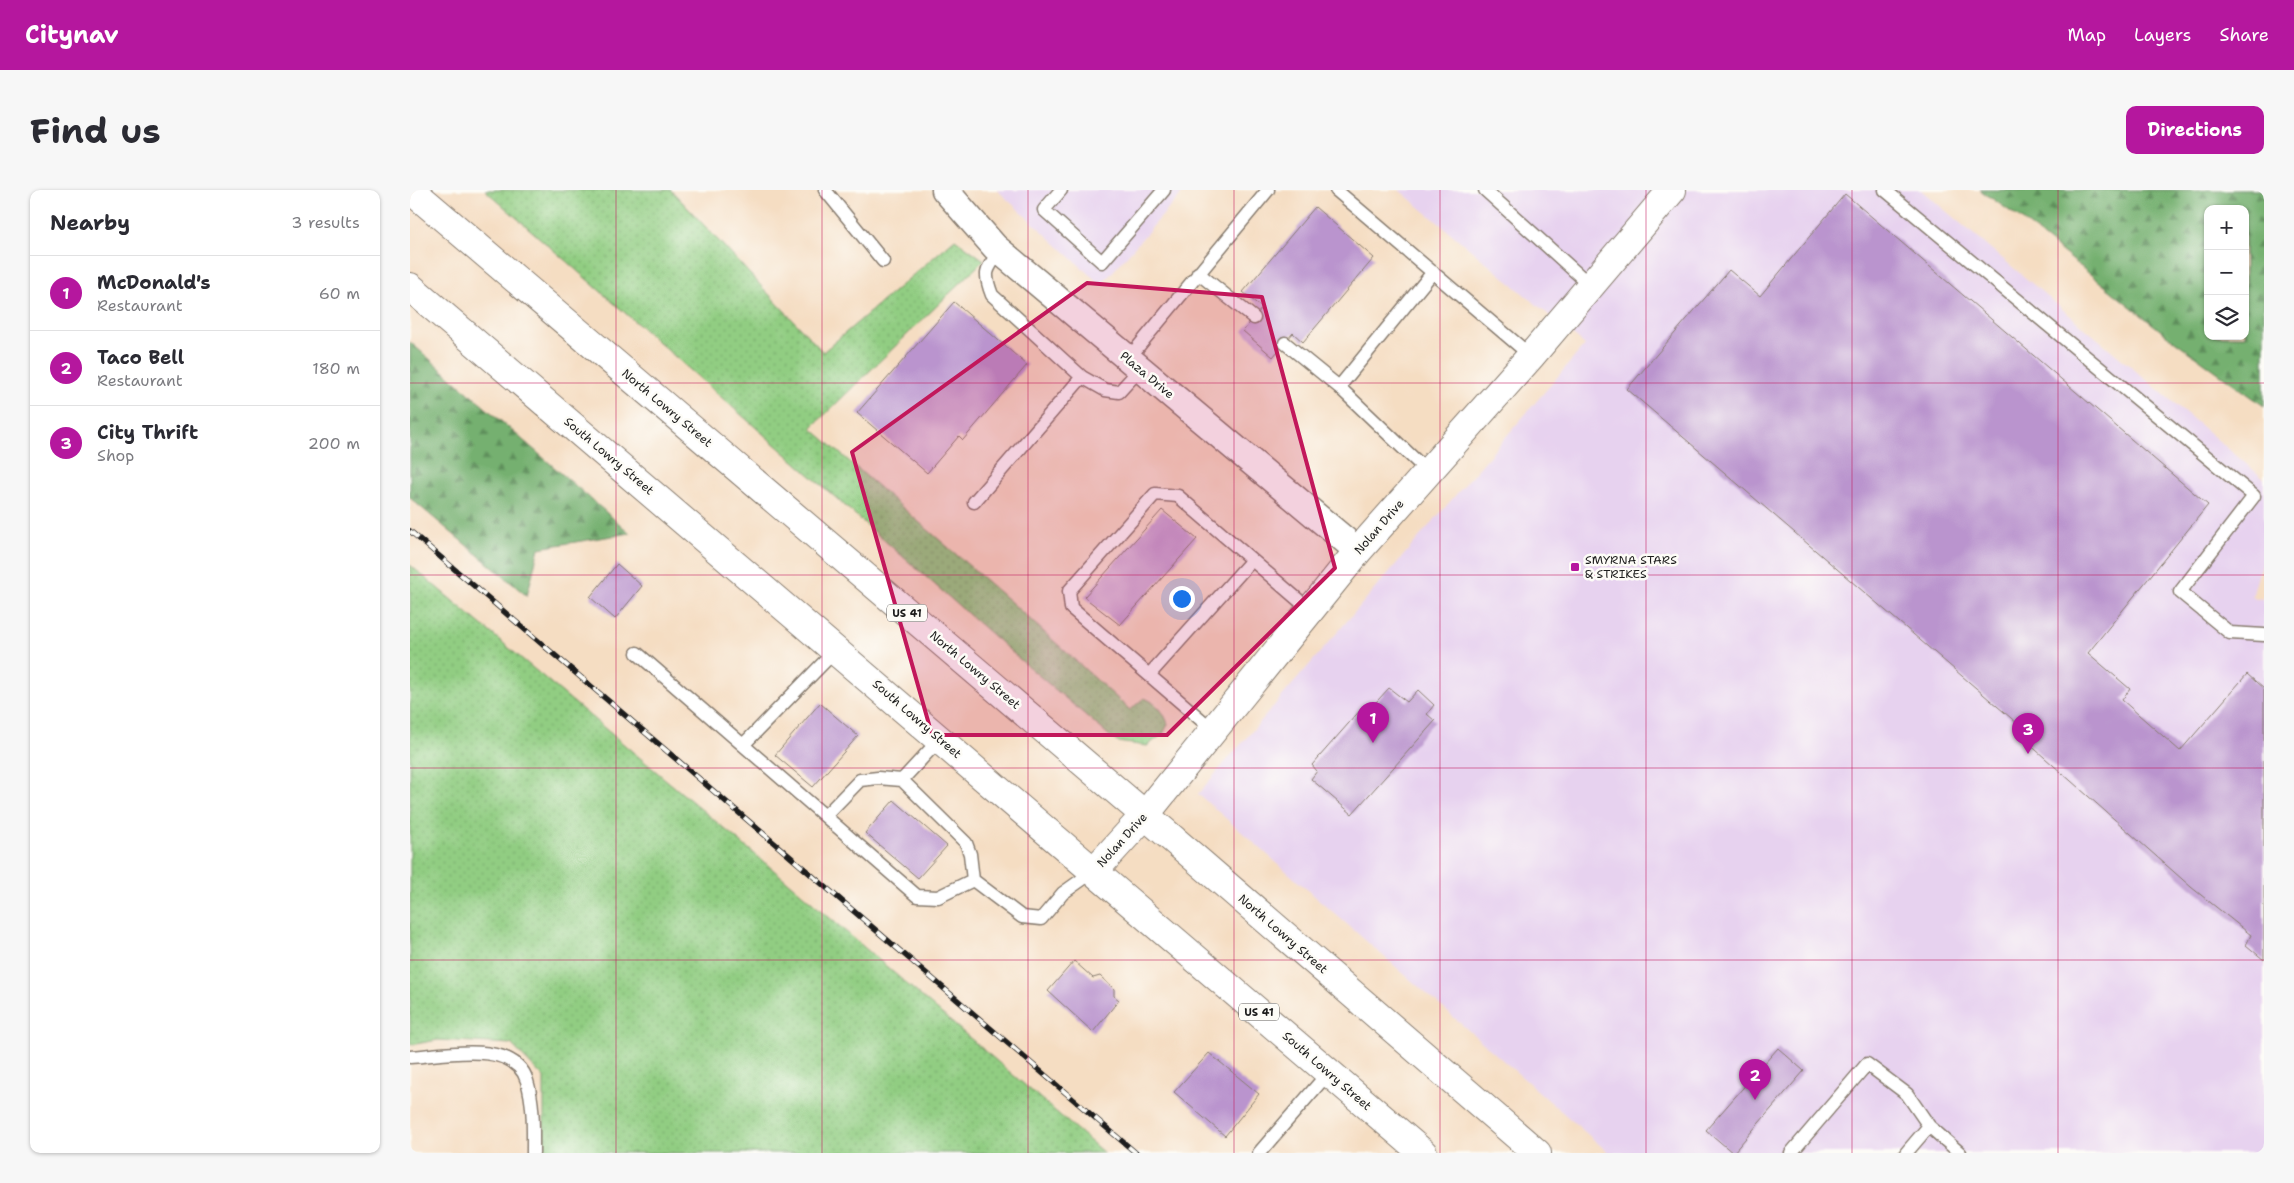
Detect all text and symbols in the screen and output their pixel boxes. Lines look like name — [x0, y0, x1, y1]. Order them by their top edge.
text: Citynav — [25, 19, 119, 51]
text: Map — [2068, 23, 2106, 47]
text: Layers — [2134, 23, 2191, 47]
text: Share — [2219, 23, 2269, 47]
button: Directions — [2126, 106, 2264, 154]
text: Find us — [30, 107, 161, 154]
map controls — [2204, 205, 2249, 340]
button: + — [2204, 205, 2249, 250]
text: Nearby — [50, 209, 130, 237]
text: 3 results — [291, 212, 360, 233]
button: − — [2204, 250, 2249, 295]
text: McDonald's — [97, 270, 210, 295]
text: 1 — [62, 283, 70, 304]
text: 60 m — [319, 283, 360, 304]
text: Restaurant — [97, 295, 183, 316]
button: layers — [2204, 295, 2249, 340]
text: Taco Bell — [97, 345, 184, 370]
street label: Plaza Drive — [1117, 348, 1178, 402]
text: 2 — [60, 358, 72, 379]
text: 180 m — [312, 358, 360, 379]
street label: North Lowry Street — [618, 365, 716, 451]
text: Restaurant — [97, 370, 183, 391]
street label: South Lowry Street — [561, 414, 657, 498]
text: City Thrift — [97, 420, 198, 445]
text: 3 — [60, 433, 72, 454]
text: 200 m — [308, 433, 360, 454]
text: Shop — [97, 445, 134, 466]
street label: Nolan Drive — [1351, 496, 1408, 558]
place label: SMYRNA STARS & STRIKES — [1585, 552, 1677, 582]
marker: SMYRNA STARS & STRIKES — [1569, 561, 1581, 573]
your location — [1169, 586, 1195, 612]
road number: US 41 — [887, 604, 927, 622]
street label: North Lowry Street — [926, 627, 1024, 713]
street label: South Lowry Street — [869, 676, 965, 762]
pin: 1 — [1357, 702, 1389, 743]
pin: 3 — [2012, 713, 2044, 754]
street label: Nolan Drive — [1093, 809, 1151, 871]
street label: North Lowry Street — [1235, 891, 1331, 977]
road number: US 41 — [1239, 1004, 1279, 1020]
street label: South Lowry Street — [1279, 1028, 1375, 1114]
pin: 2 — [1739, 1059, 1771, 1100]

